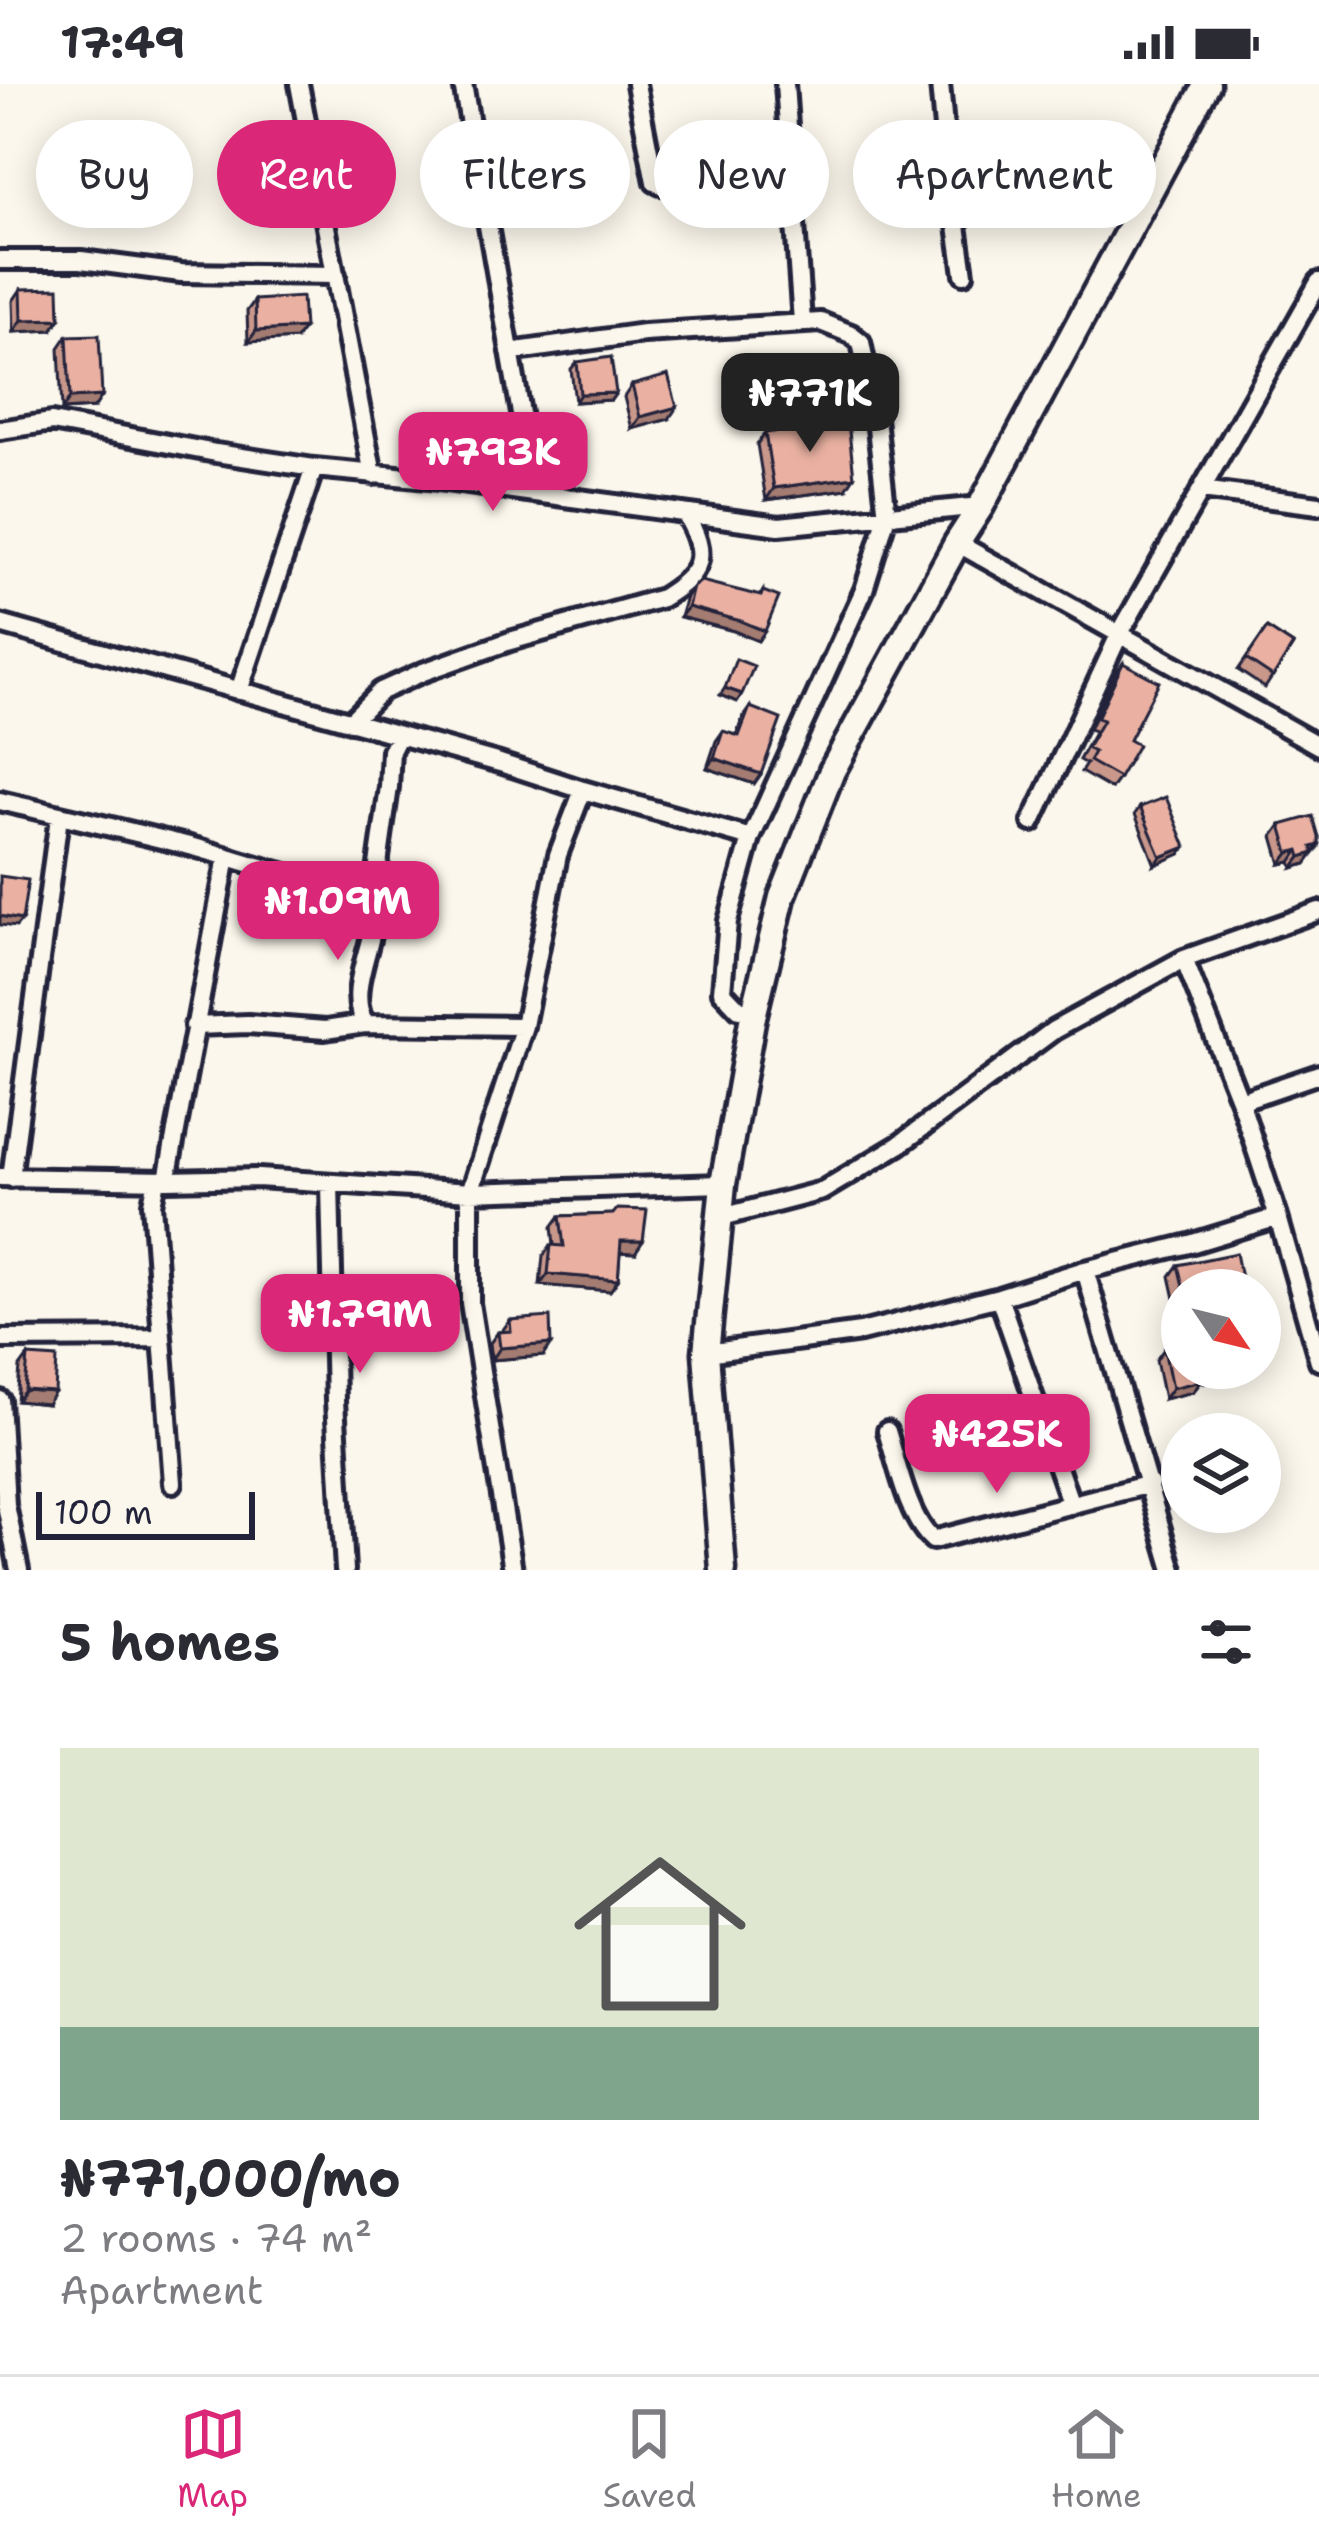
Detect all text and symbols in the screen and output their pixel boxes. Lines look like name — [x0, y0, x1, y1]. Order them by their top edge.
text: 17:49 — [60, 12, 186, 72]
chip: Buy — [36, 120, 193, 228]
chip: Rent — [217, 120, 396, 228]
chip: Filters — [420, 120, 630, 228]
chip: New — [654, 120, 829, 228]
chip: Apartment — [853, 120, 1156, 228]
pin: ₦771K — [726, 353, 894, 455]
text: ₦771K — [748, 366, 872, 418]
pin: ₦793K — [409, 412, 577, 514]
text: ₦793K — [426, 425, 560, 477]
pin: ₦1.09M — [240, 861, 436, 963]
text: ₦1.09M — [264, 874, 412, 926]
north arrow — [1161, 1269, 1281, 1389]
map controls — [1161, 1269, 1281, 1533]
pin: ₦1.79M — [262, 1274, 458, 1376]
text: ₦1.79M — [288, 1287, 432, 1339]
pin: ₦425K — [913, 1394, 1081, 1496]
text: ₦425K — [932, 1407, 1062, 1459]
button: layers — [1161, 1413, 1281, 1533]
scale bar — [36, 1486, 255, 1539]
text: 100 m — [54, 1490, 153, 1535]
text: 5 homes — [60, 1608, 280, 1676]
icon: filters — [1193, 1609, 1259, 1675]
icon: home — [552, 1826, 768, 2042]
text: ₦771,000/mo — [60, 2144, 401, 2212]
text: 2 rooms · 74 m² — [60, 2212, 372, 2264]
text: Apartment — [60, 2264, 263, 2316]
tab: Map — [177, 2401, 248, 2518]
tab: Saved — [603, 2401, 696, 2518]
tab: Home — [1051, 2401, 1142, 2518]

